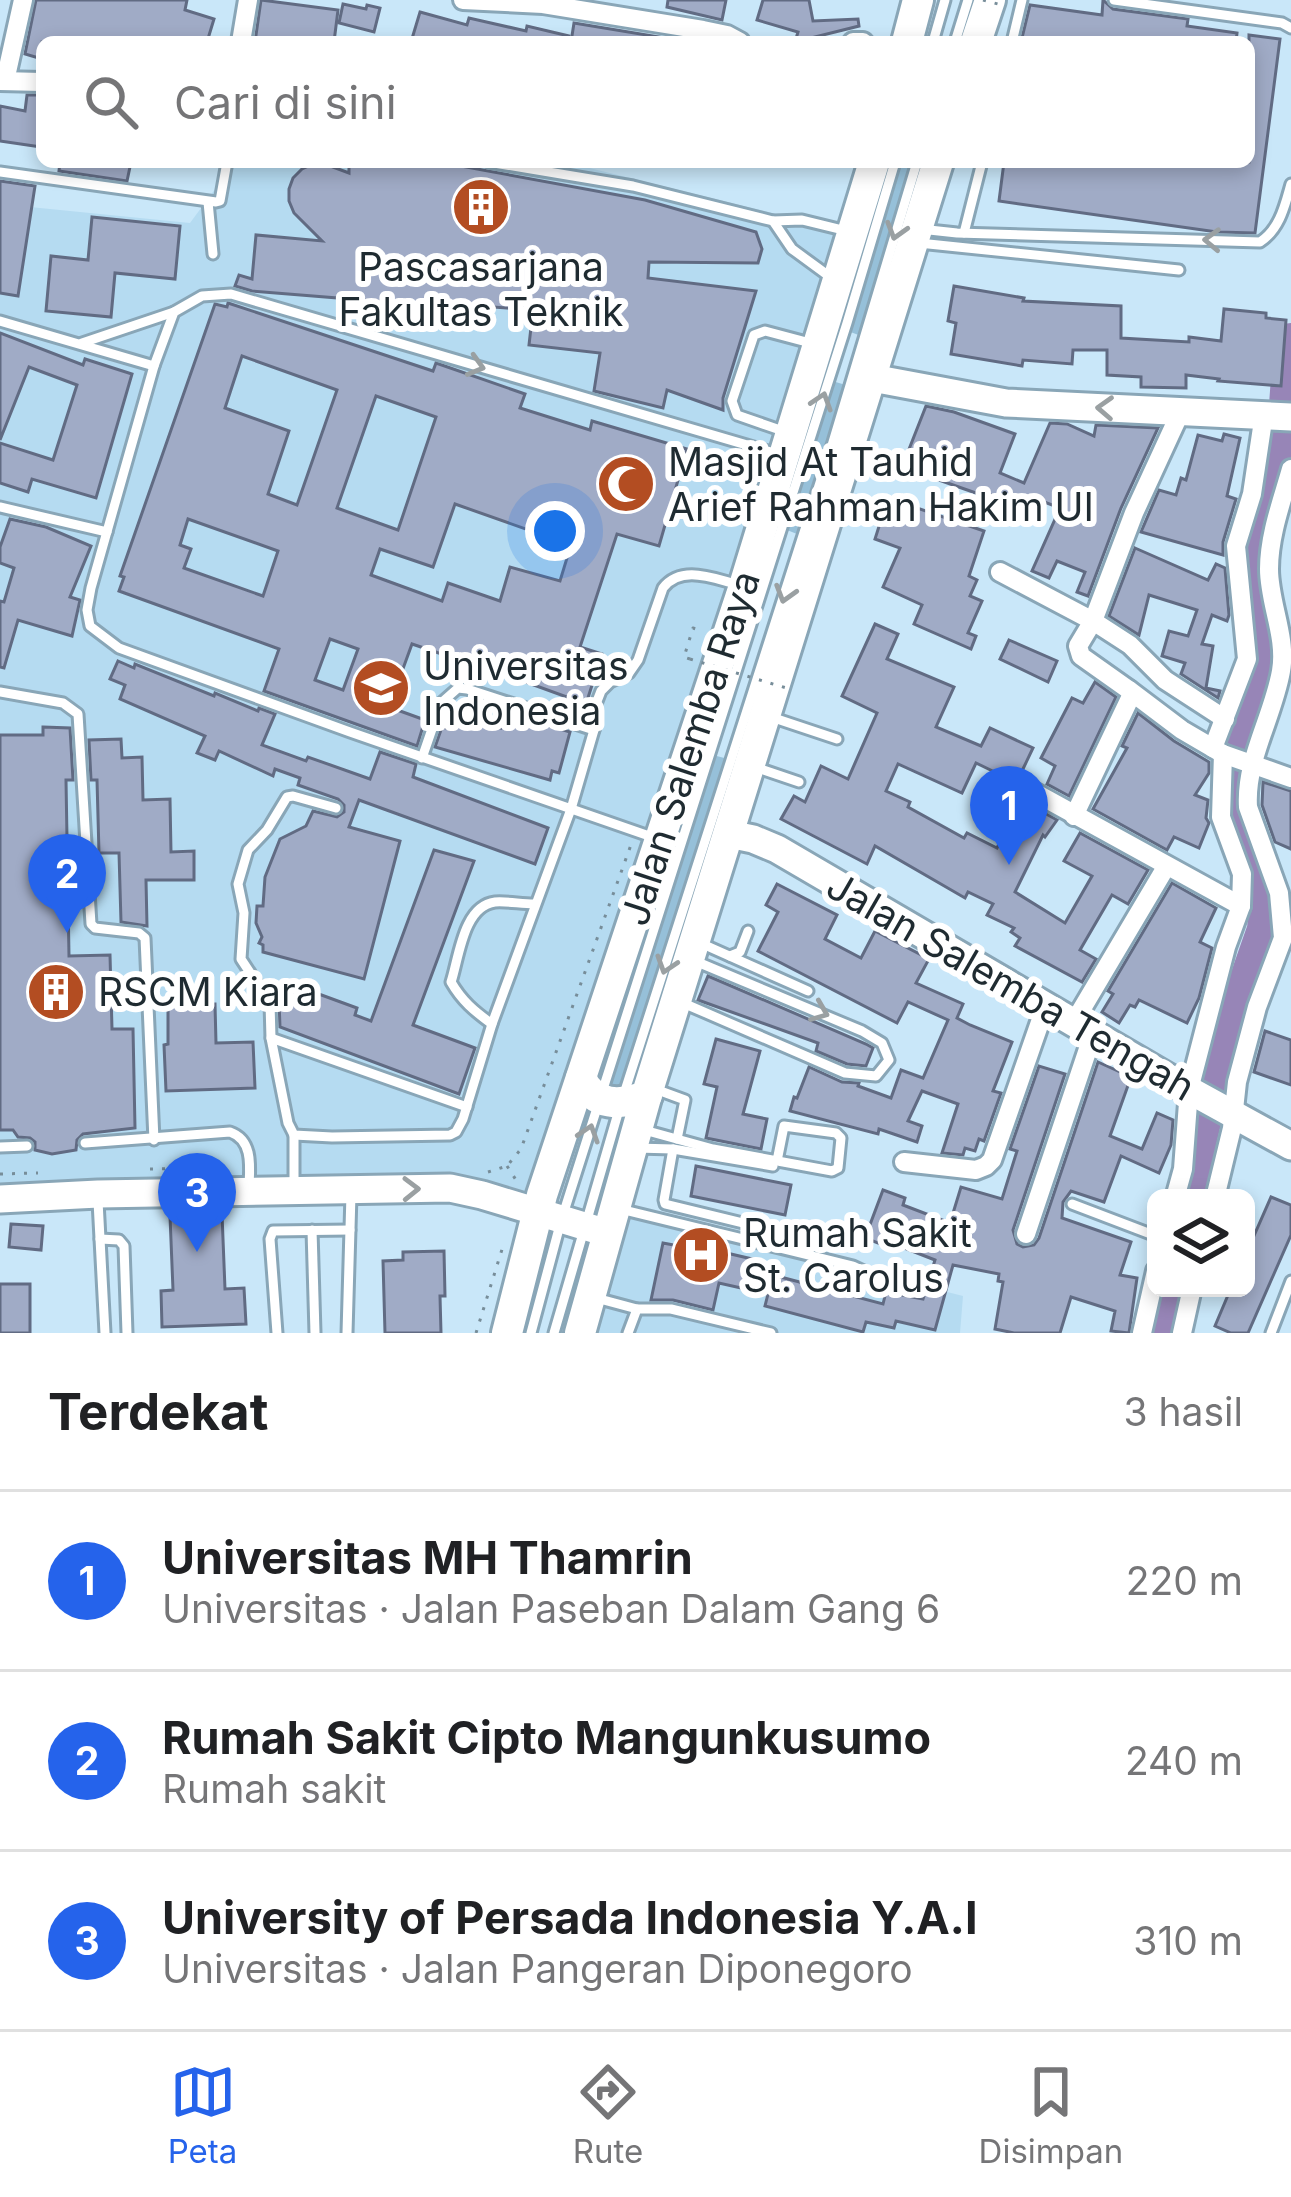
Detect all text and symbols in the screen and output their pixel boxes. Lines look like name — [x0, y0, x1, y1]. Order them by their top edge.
search box — [36, 36, 1255, 168]
icon: search — [78, 69, 144, 135]
text: Cari di sini — [174, 75, 397, 130]
building icon: Pascasarjana Fakultas Teknik — [450, 176, 512, 238]
one-way arrow — [885, 220, 910, 241]
one-way arrow — [1202, 228, 1221, 254]
place label: Pascasarjana Fakultas Teknik — [338, 243, 624, 335]
one-way arrow — [465, 352, 486, 377]
one-way arrow — [808, 391, 833, 412]
one-way arrow — [1095, 395, 1114, 421]
place label: Masjid At Tauhid Arief Rahman Hakim UI — [668, 438, 1094, 530]
mosque icon: Masjid At Tauhid Arief Rahman Hakim UI — [595, 453, 657, 515]
your location — [525, 501, 585, 561]
street label: Jalan Salemba Raya — [610, 565, 769, 931]
one-way arrow — [774, 582, 799, 603]
place label: Universitas Indonesia — [423, 642, 629, 734]
school or university icon: Universitas Indonesia — [350, 657, 412, 719]
pin: 1 — [970, 766, 1048, 865]
pin: 2 — [28, 834, 106, 933]
street label: Jalan Salemba Tengah — [819, 861, 1203, 1110]
one-way arrow — [655, 954, 680, 975]
building icon: RSCM Kiara — [25, 961, 87, 1023]
place label: RSCM Kiara — [98, 968, 318, 1015]
one-way arrow — [809, 998, 830, 1022]
one-way arrow — [575, 1123, 600, 1144]
pin: 3 — [158, 1153, 236, 1252]
one-way arrow — [402, 1176, 421, 1202]
map controls — [1147, 1189, 1255, 1297]
button: layers — [1147, 1189, 1255, 1297]
place label: Rumah Sakit St. Carolus — [743, 1209, 972, 1301]
hospital icon: Rumah Sakit St. Carolus — [670, 1224, 732, 1286]
text: Terdekat — [48, 1381, 268, 1442]
text: 3 hasil — [1124, 1388, 1243, 1435]
text: Universitas MH Thamrin — [162, 1530, 693, 1585]
text: 1 — [79, 1557, 95, 1604]
text: 220 m — [1126, 1557, 1243, 1604]
text: Universitas · Jalan Paseban Dalam Gang 6 — [162, 1585, 940, 1632]
text: Rumah Sakit Cipto Mangunkusumo — [162, 1710, 931, 1765]
text: 2 — [75, 1737, 99, 1784]
text: 240 m — [1125, 1737, 1243, 1784]
text: Rumah sakit — [162, 1765, 386, 1812]
text: University of Persada Indonesia Y.A.I — [162, 1890, 978, 1945]
text: 3 — [74, 1917, 100, 1964]
text: 310 m — [1133, 1917, 1243, 1964]
text: Universitas · Jalan Pangeran Diponegoro — [162, 1945, 913, 1992]
tab: Peta — [168, 2059, 237, 2171]
tab: Rute — [573, 2059, 643, 2171]
tab: Disimpan — [979, 2059, 1123, 2171]

